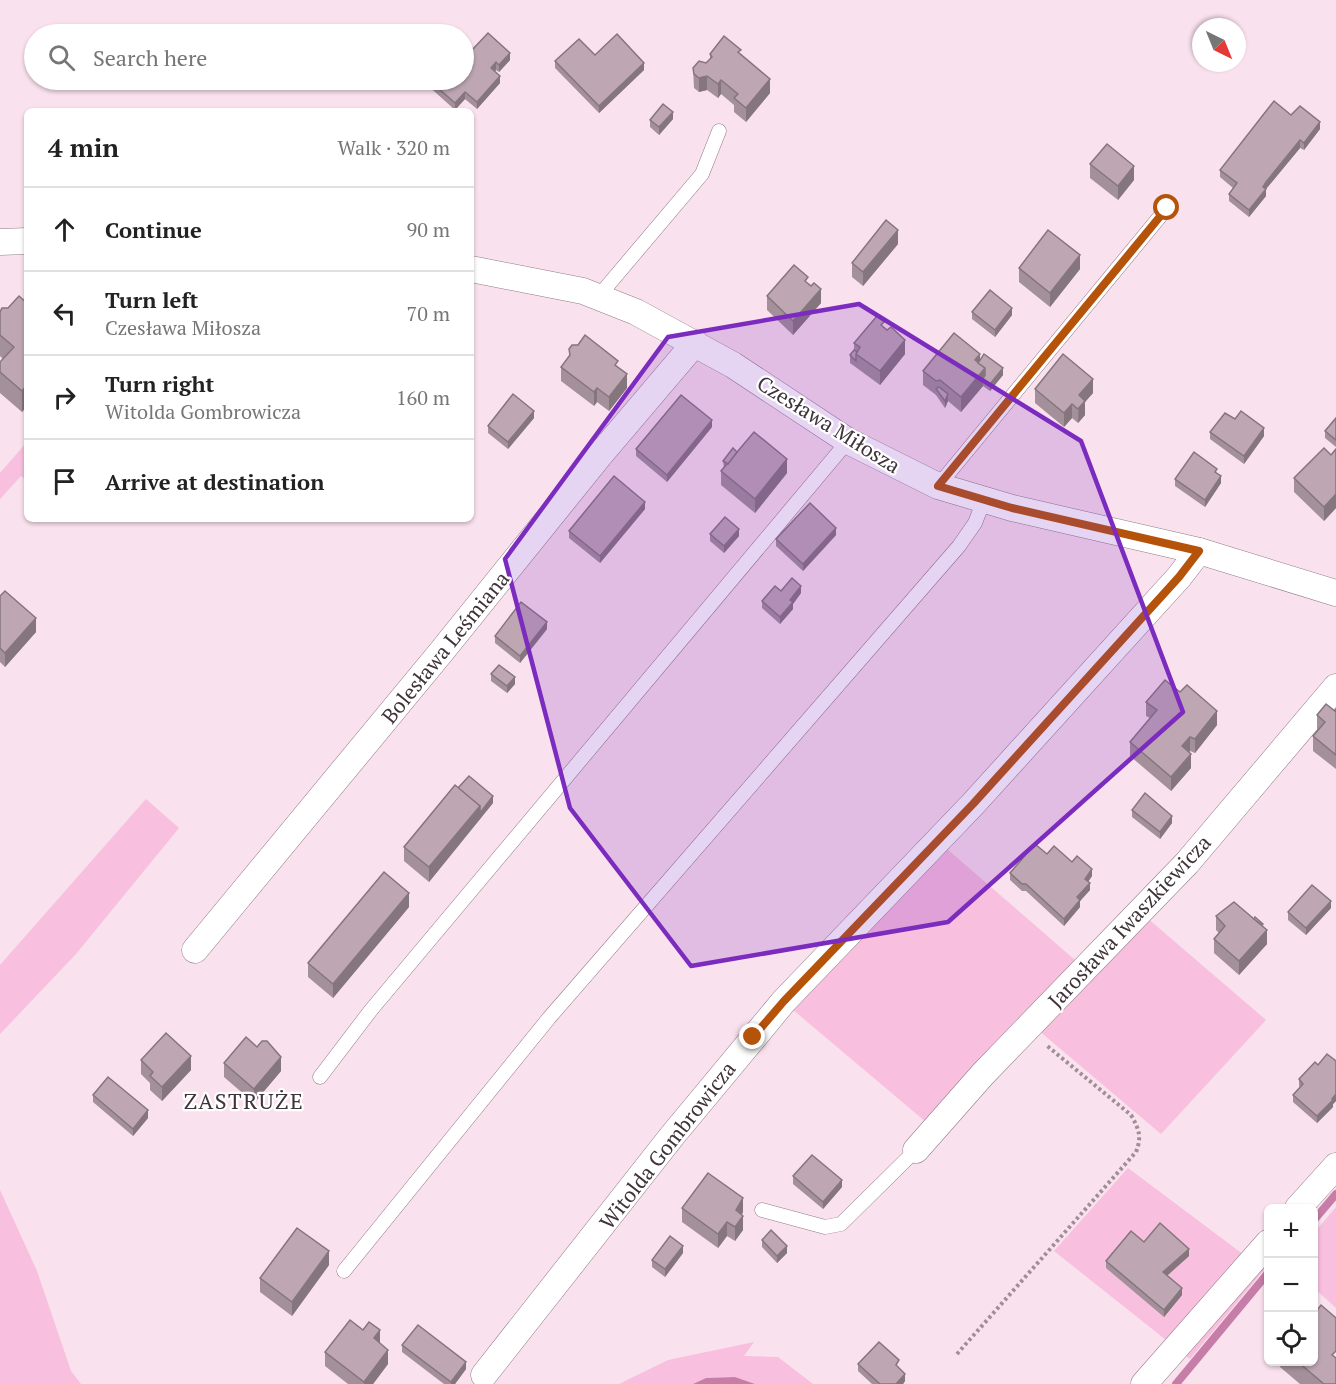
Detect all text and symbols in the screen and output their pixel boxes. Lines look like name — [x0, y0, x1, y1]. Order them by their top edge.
north arrow — [1192, 18, 1246, 72]
search box — [24, 24, 474, 90]
icon: search — [45, 41, 78, 74]
text: Search here — [93, 43, 207, 72]
text: 4 min — [48, 130, 119, 164]
text: Walk · 320 m — [338, 134, 450, 161]
route start — [1153, 194, 1179, 220]
icon: ahead — [48, 213, 81, 246]
text: Continue — [105, 215, 202, 244]
text: 90 m — [407, 216, 450, 243]
text: Turn left — [105, 285, 198, 314]
icon: left — [48, 297, 81, 330]
text: 70 m — [407, 300, 450, 327]
text: Czesława Miłosza — [105, 314, 261, 341]
text: Turn right — [105, 369, 214, 398]
street label: Czesława Miłosza — [752, 369, 906, 480]
icon: right — [48, 381, 81, 414]
text: 160 m — [396, 384, 450, 411]
text: Witolda Gombrowicza — [105, 398, 301, 425]
icon: arrive — [48, 465, 81, 498]
text: Arrive at destination — [105, 467, 324, 496]
street label: Bolesława Leśmiana — [375, 565, 515, 729]
street label: Jarosława Iwaszkiewicza — [1041, 828, 1217, 1014]
route end — [739, 1023, 765, 1049]
street label: Witolda Gombrowicza — [593, 1055, 742, 1235]
district label: ZASTRUŻE — [184, 1086, 304, 1115]
map controls — [1264, 1204, 1318, 1366]
button: + — [1264, 1204, 1318, 1258]
button: − — [1264, 1258, 1318, 1312]
button: locate — [1264, 1312, 1318, 1366]

